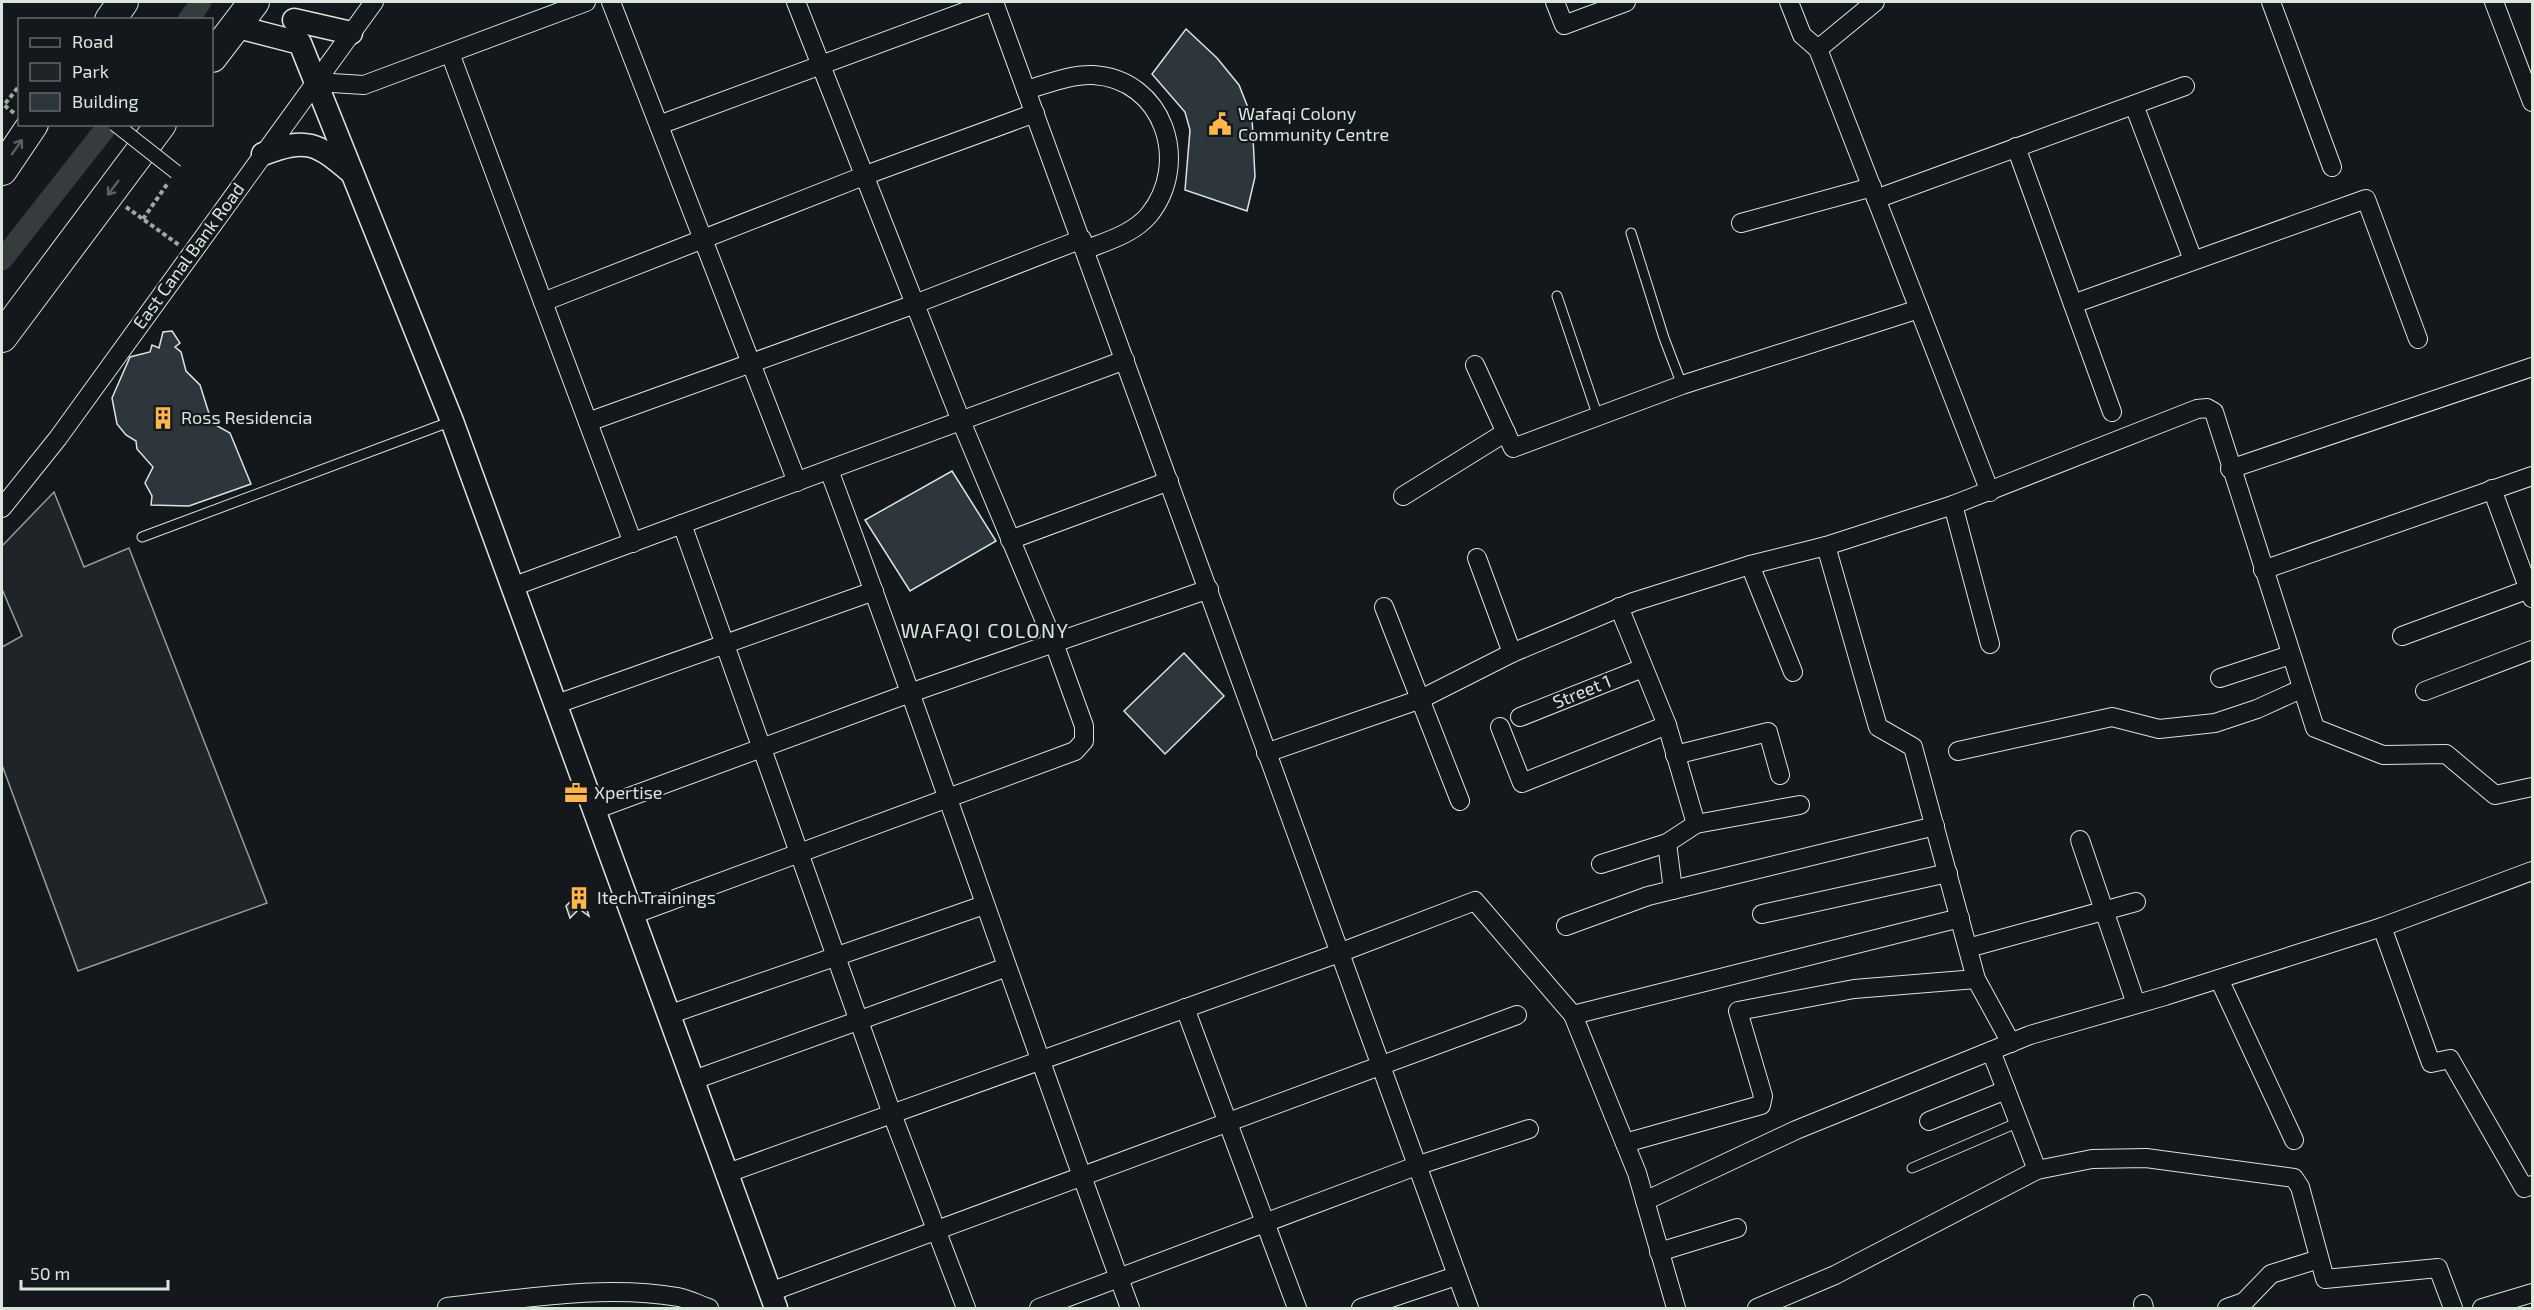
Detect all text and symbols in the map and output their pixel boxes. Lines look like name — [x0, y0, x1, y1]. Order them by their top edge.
legend — [18, 18, 213, 126]
text: Road — [72, 30, 113, 52]
text: Park — [72, 60, 109, 82]
text: Building — [72, 90, 139, 112]
place label: Wafaqi Colony Community Centre — [1238, 102, 1389, 145]
public building icon: Wafaqi Colony Community Centre — [1207, 111, 1233, 137]
one-way arrow — [11, 139, 23, 156]
street label: East Canal Bank Road — [128, 178, 249, 333]
one-way arrow — [107, 180, 120, 196]
building icon: Ross Residencia — [150, 405, 176, 431]
place label: Ross Residencia — [181, 406, 312, 428]
district label: WAFAQI COLONY — [901, 618, 1069, 642]
street label: Street 1 — [1549, 669, 1614, 713]
office icon: Xpertise — [563, 780, 589, 806]
place label: Xpertise — [594, 781, 662, 803]
building icon: Itech Trainings — [566, 885, 592, 911]
place label: Itech Trainings — [597, 886, 716, 908]
scale bar — [21, 1253, 168, 1291]
text: 50 m — [30, 1262, 70, 1284]

